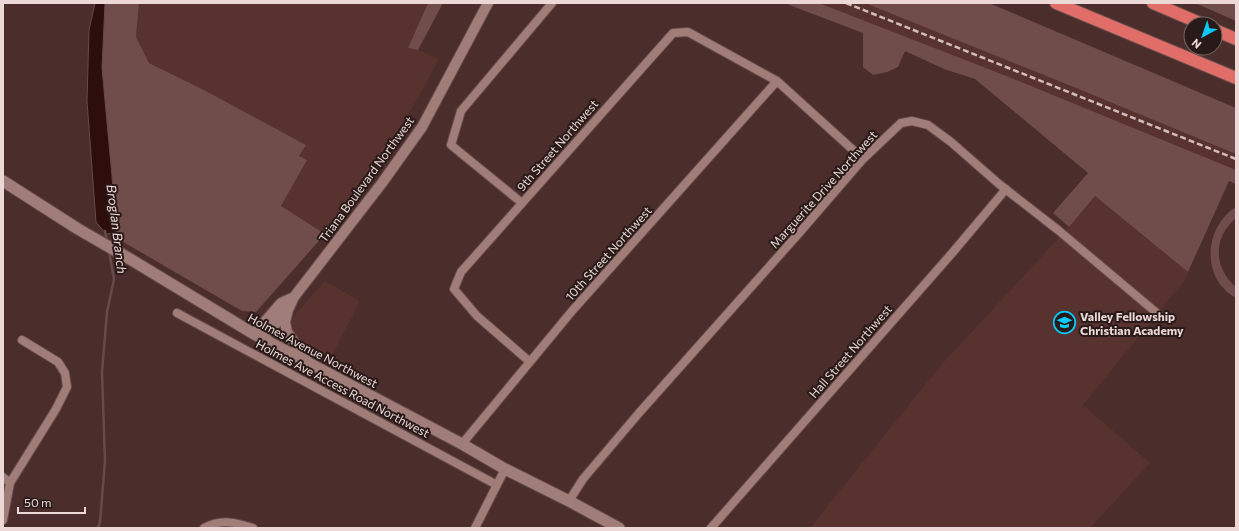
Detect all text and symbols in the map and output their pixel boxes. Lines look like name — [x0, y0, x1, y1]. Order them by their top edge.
north arrow — [1183, 16, 1223, 56]
text: N — [1189, 36, 1204, 52]
street label: 9th Street Northwest — [514, 96, 600, 193]
street label: Triana Boulevard Northwest — [316, 113, 416, 245]
street label: Marguerite Drive Northwest — [766, 127, 880, 251]
water label: Broglan Branch — [104, 183, 130, 275]
street label: 10th Street Northwest — [562, 203, 654, 303]
street label: Hall Street Northwest — [806, 302, 894, 400]
place label: Valley Fellowship Christian Academy — [1080, 309, 1184, 337]
street label: Holmes Avenue Northwest — [246, 310, 380, 390]
school or university icon: Valley Fellowship Christian Academy — [1052, 310, 1078, 336]
street label: Holmes Ave Access Road Northwest — [254, 336, 432, 440]
scale bar — [18, 489, 85, 515]
text: 50 m — [24, 495, 52, 509]

